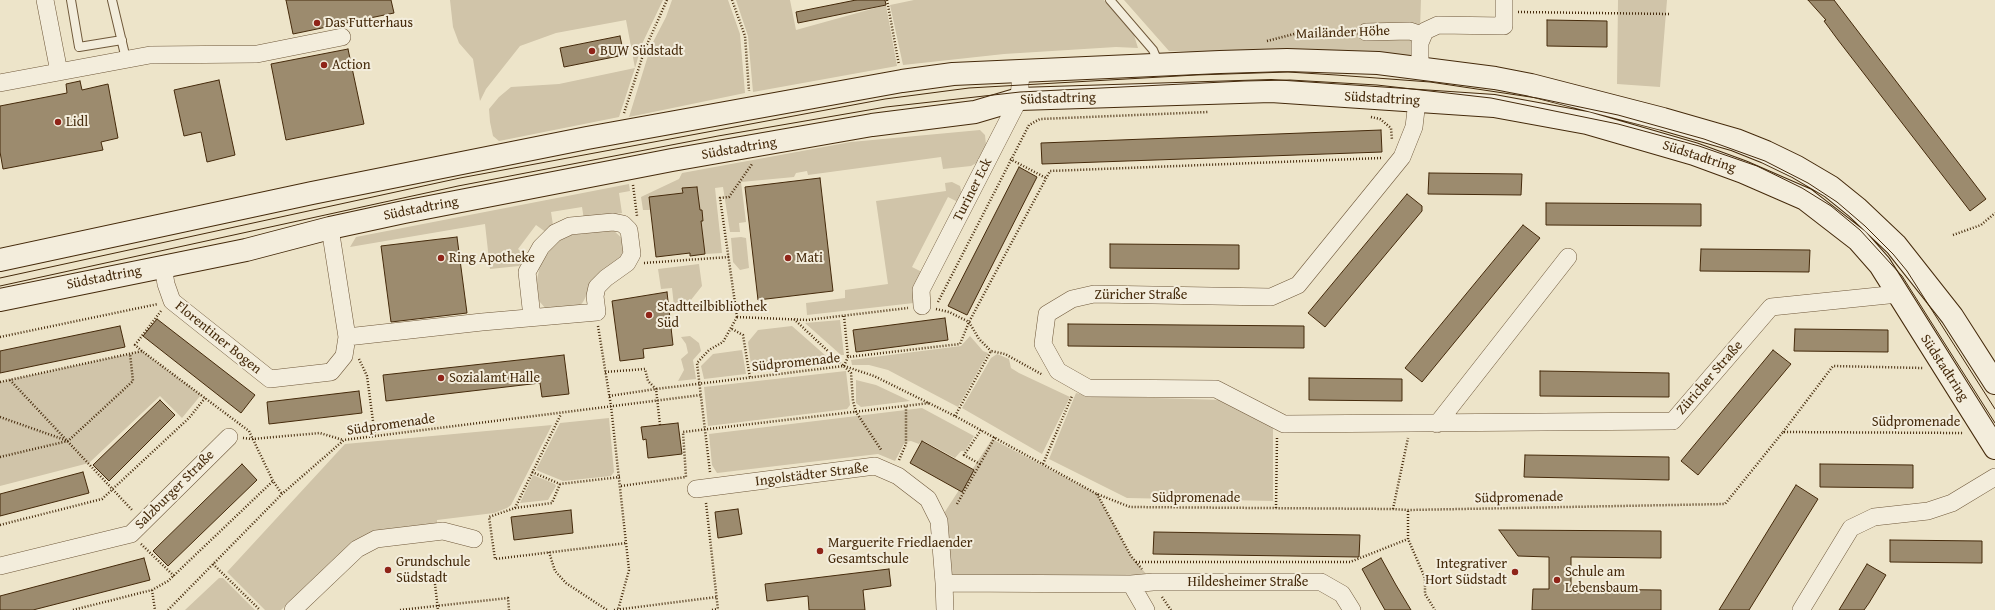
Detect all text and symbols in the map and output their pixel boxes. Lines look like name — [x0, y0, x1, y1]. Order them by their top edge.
place label: Das Futterhaus — [325, 15, 413, 31]
marker: Das Futterhaus — [312, 18, 322, 28]
street label: Mailänder Höhe — [1296, 23, 1390, 43]
place label: BUW Südstadt — [600, 43, 684, 59]
marker: BUW Südstadt — [587, 46, 597, 56]
place label: Action — [332, 57, 371, 73]
marker: Action — [319, 60, 329, 70]
street label: Südstadtring — [1020, 89, 1096, 109]
street label: Südstadtring — [1344, 89, 1420, 109]
place label: Lidl — [66, 114, 88, 130]
marker: Lidl — [53, 117, 63, 127]
street label: Südstadtring — [700, 134, 778, 164]
street label: Südstadtring — [1660, 137, 1738, 177]
street label: Turiner Eck — [950, 156, 996, 224]
street label: Südstadtring — [382, 194, 460, 224]
place label: Ring Apotheke — [449, 250, 535, 266]
place label: Mati — [796, 250, 823, 266]
marker: Ring Apotheke — [436, 253, 446, 263]
marker: Mati — [783, 253, 793, 263]
street label: Südstadtring — [65, 263, 143, 293]
street label: Züricher Straße — [1095, 287, 1187, 303]
street label: Florentiner Bogen — [171, 298, 265, 378]
place label: Stadtteilbibliothek Süd — [657, 299, 767, 332]
marker: Stadtteilbibliothek Süd — [644, 310, 654, 320]
street label: Südstadtring — [1916, 332, 1972, 404]
street label: Züricher Straße — [1673, 337, 1747, 419]
street label: Südpromenade — [751, 350, 841, 376]
place label: Sozialamt Halle — [449, 370, 540, 386]
marker: Sozialamt Halle — [436, 373, 446, 383]
street label: Südpromenade — [346, 411, 436, 439]
street label: Südpromenade — [1872, 414, 1960, 430]
street label: Salzburger Straße — [132, 447, 218, 533]
street label: Ingolstädter Straße — [754, 460, 870, 490]
street label: Südpromenade — [1475, 489, 1563, 507]
street label: Südpromenade — [1152, 490, 1240, 506]
place label: Marguerite Friedlaender Gesamtschule — [828, 535, 973, 568]
marker: Marguerite Friedlaender Gesamtschule — [815, 546, 825, 556]
place label: Grundschule Südstadt — [396, 554, 470, 586]
place label: Integrativer Hort Südstadt — [1425, 556, 1507, 588]
place label: Schule am Lebensbaum — [1565, 564, 1638, 596]
marker: Grundschule Südstadt — [383, 565, 393, 575]
marker: Integrativer Hort Südstadt — [1510, 567, 1520, 577]
street label: Hildesheimer Straße — [1188, 574, 1308, 590]
marker: Schule am Lebensbaum — [1552, 575, 1562, 585]

